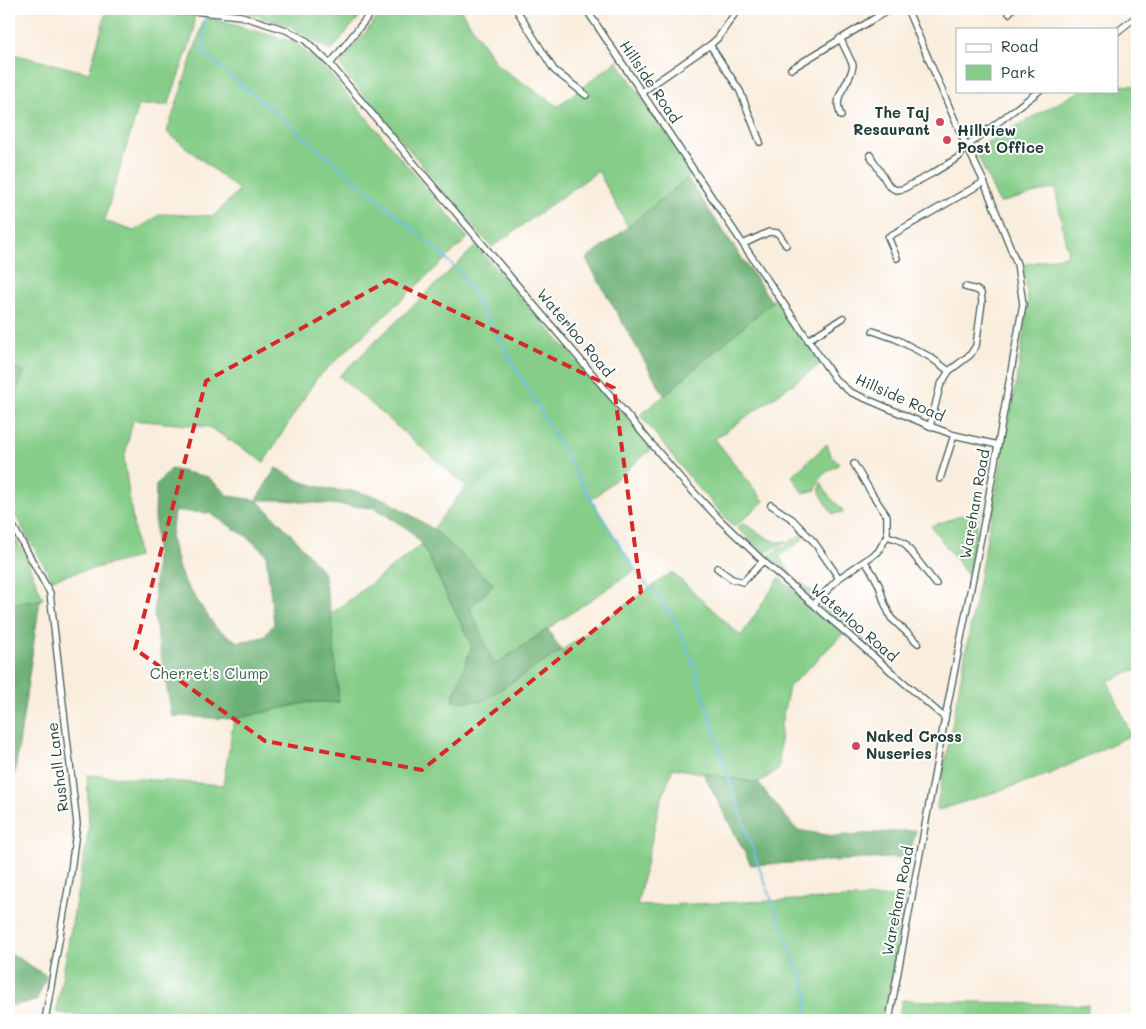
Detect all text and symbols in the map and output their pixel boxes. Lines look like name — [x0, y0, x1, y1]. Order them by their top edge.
legend — [956, 28, 1118, 92]
street label: Hillside Road — [616, 36, 686, 127]
text: Road — [1001, 36, 1038, 56]
text: Park — [1001, 62, 1035, 82]
place label: The Taj Resaurant — [853, 102, 930, 139]
marker: The Taj Resaurant — [934, 116, 946, 128]
place label: Hillview Post Office — [957, 120, 1044, 157]
marker: Hillview Post Office — [941, 134, 953, 146]
street label: Waterloo Road — [533, 284, 619, 381]
street label: Hillside Road — [853, 368, 948, 426]
street label: Wareham Road — [955, 447, 994, 560]
street label: Waterloo Road — [807, 579, 903, 666]
park label: Cherret's Clump — [150, 663, 268, 683]
street label: Rushall Lane — [42, 721, 72, 813]
place label: Naked Cross Nuseries — [866, 726, 962, 763]
marker: Naked Cross Nuseries — [850, 740, 862, 752]
street label: Wareham Road — [877, 844, 917, 957]

